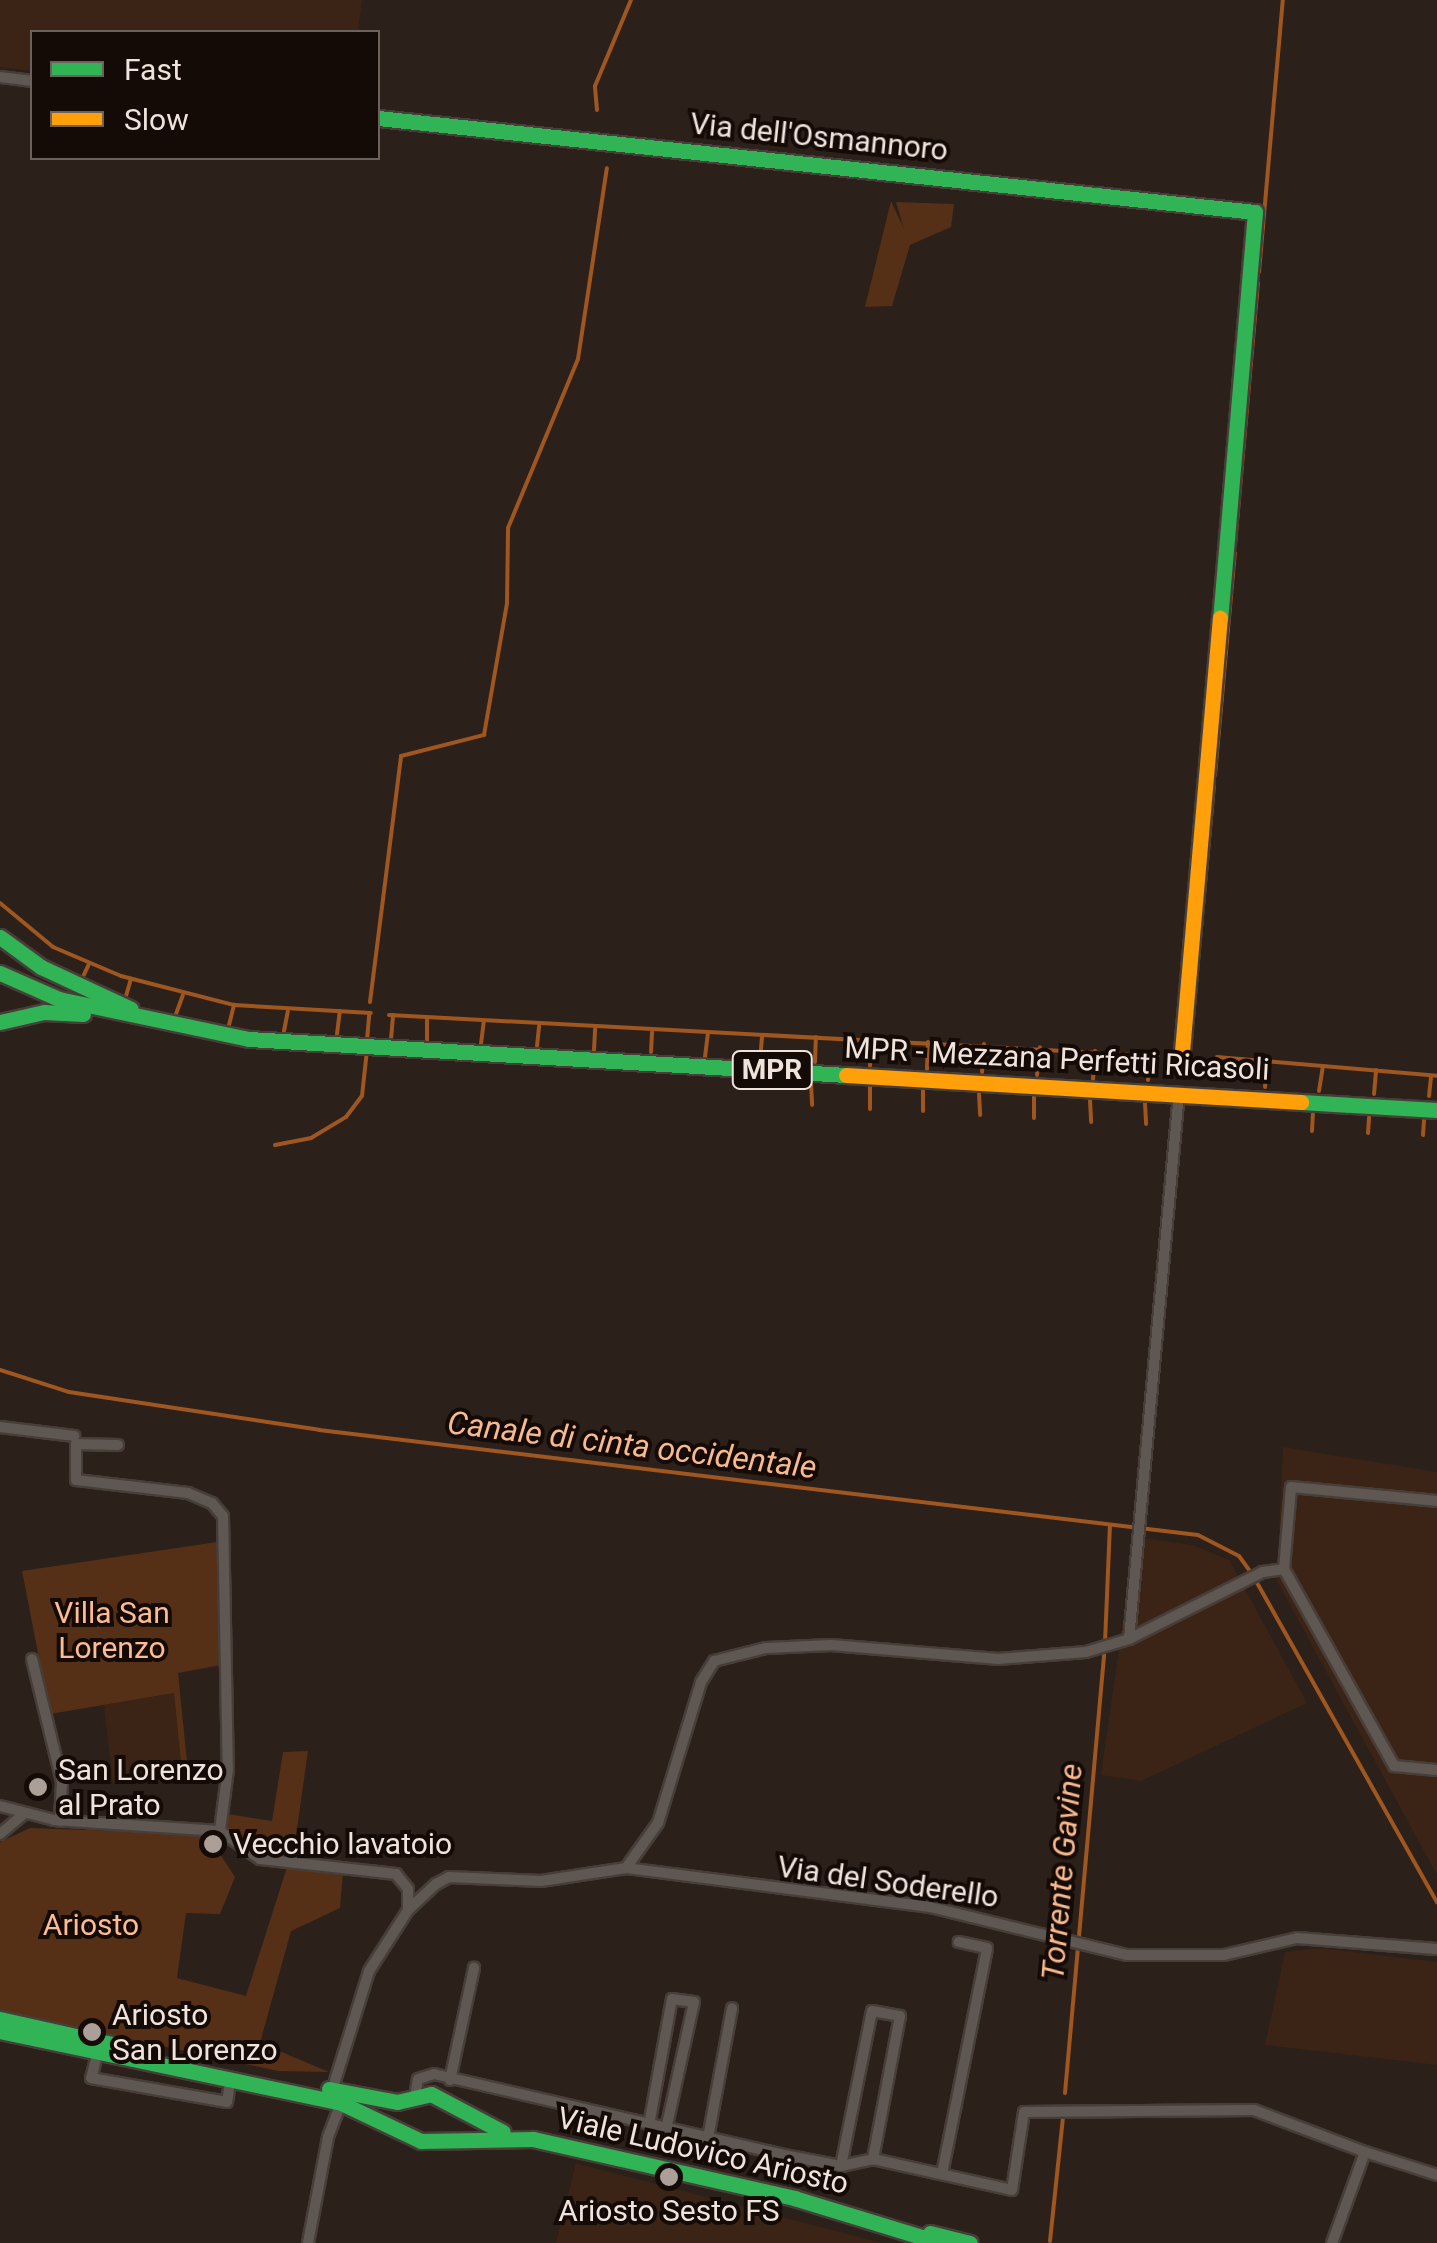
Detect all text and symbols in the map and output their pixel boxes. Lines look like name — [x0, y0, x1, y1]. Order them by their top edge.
legend — [30, 30, 380, 160]
text: Fast — [124, 52, 182, 87]
text: Slow — [124, 102, 189, 137]
street label: Via dell'Osmannoro — [688, 106, 950, 168]
street label: MPR - Mezzana Perfetti Ricasoli — [844, 1030, 1270, 1088]
road number: MPR — [730, 1047, 814, 1093]
water label: Canale di cinta occidentale — [445, 1403, 819, 1487]
park label: Villa San Lorenzo — [54, 1595, 170, 1666]
place label: San Lorenzo al Prato — [58, 1752, 224, 1822]
water label: Torrente Gavine — [1033, 1762, 1091, 1982]
marker: San Lorenzo al Prato — [27, 1776, 49, 1798]
place label: Vecchio lavatoio — [233, 1826, 452, 1862]
marker: Vecchio lavatoio — [202, 1833, 224, 1855]
street label: Via del Soderello — [775, 1849, 1001, 1915]
park label: Ariosto — [43, 1907, 139, 1943]
place label: Ariosto San Lorenzo — [112, 1997, 278, 2068]
marker: Ariosto San Lorenzo — [81, 2021, 103, 2043]
street label: Viale Ludovico Ariosto — [554, 2100, 852, 2202]
marker: Ariosto Sesto FS — [658, 2166, 680, 2188]
place label: Ariosto Sesto FS — [558, 2193, 780, 2229]

